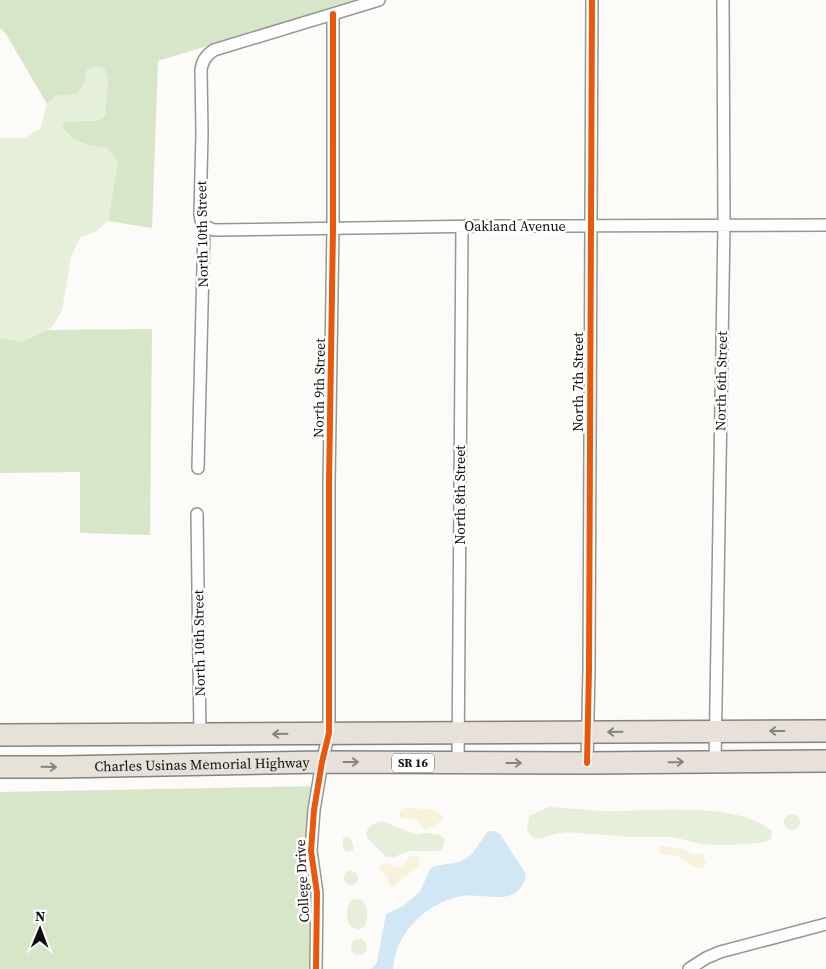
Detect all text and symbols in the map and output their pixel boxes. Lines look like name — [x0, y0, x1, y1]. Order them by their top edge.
street label: North 10th Street — [191, 180, 213, 287]
street label: Oakland Avenue — [464, 216, 566, 236]
street label: North 6th Street — [710, 331, 732, 431]
street label: North 7th Street — [568, 332, 588, 432]
street label: North 9th Street — [308, 338, 330, 438]
street label: North 8th Street — [450, 445, 470, 545]
street label: North 10th Street — [188, 589, 210, 696]
one-way arrow — [770, 726, 786, 736]
one-way arrow — [607, 727, 624, 737]
one-way arrow — [273, 729, 289, 739]
street label: Charles Usinas Memorial Highway — [94, 752, 311, 776]
road number: SR 16 — [392, 754, 434, 772]
one-way arrow — [342, 757, 359, 767]
one-way arrow — [668, 757, 684, 767]
one-way arrow — [505, 758, 521, 768]
one-way arrow — [40, 762, 56, 772]
street label: College Drive — [290, 839, 314, 923]
north arrow — [15, 904, 65, 954]
text: N — [35, 906, 46, 926]

